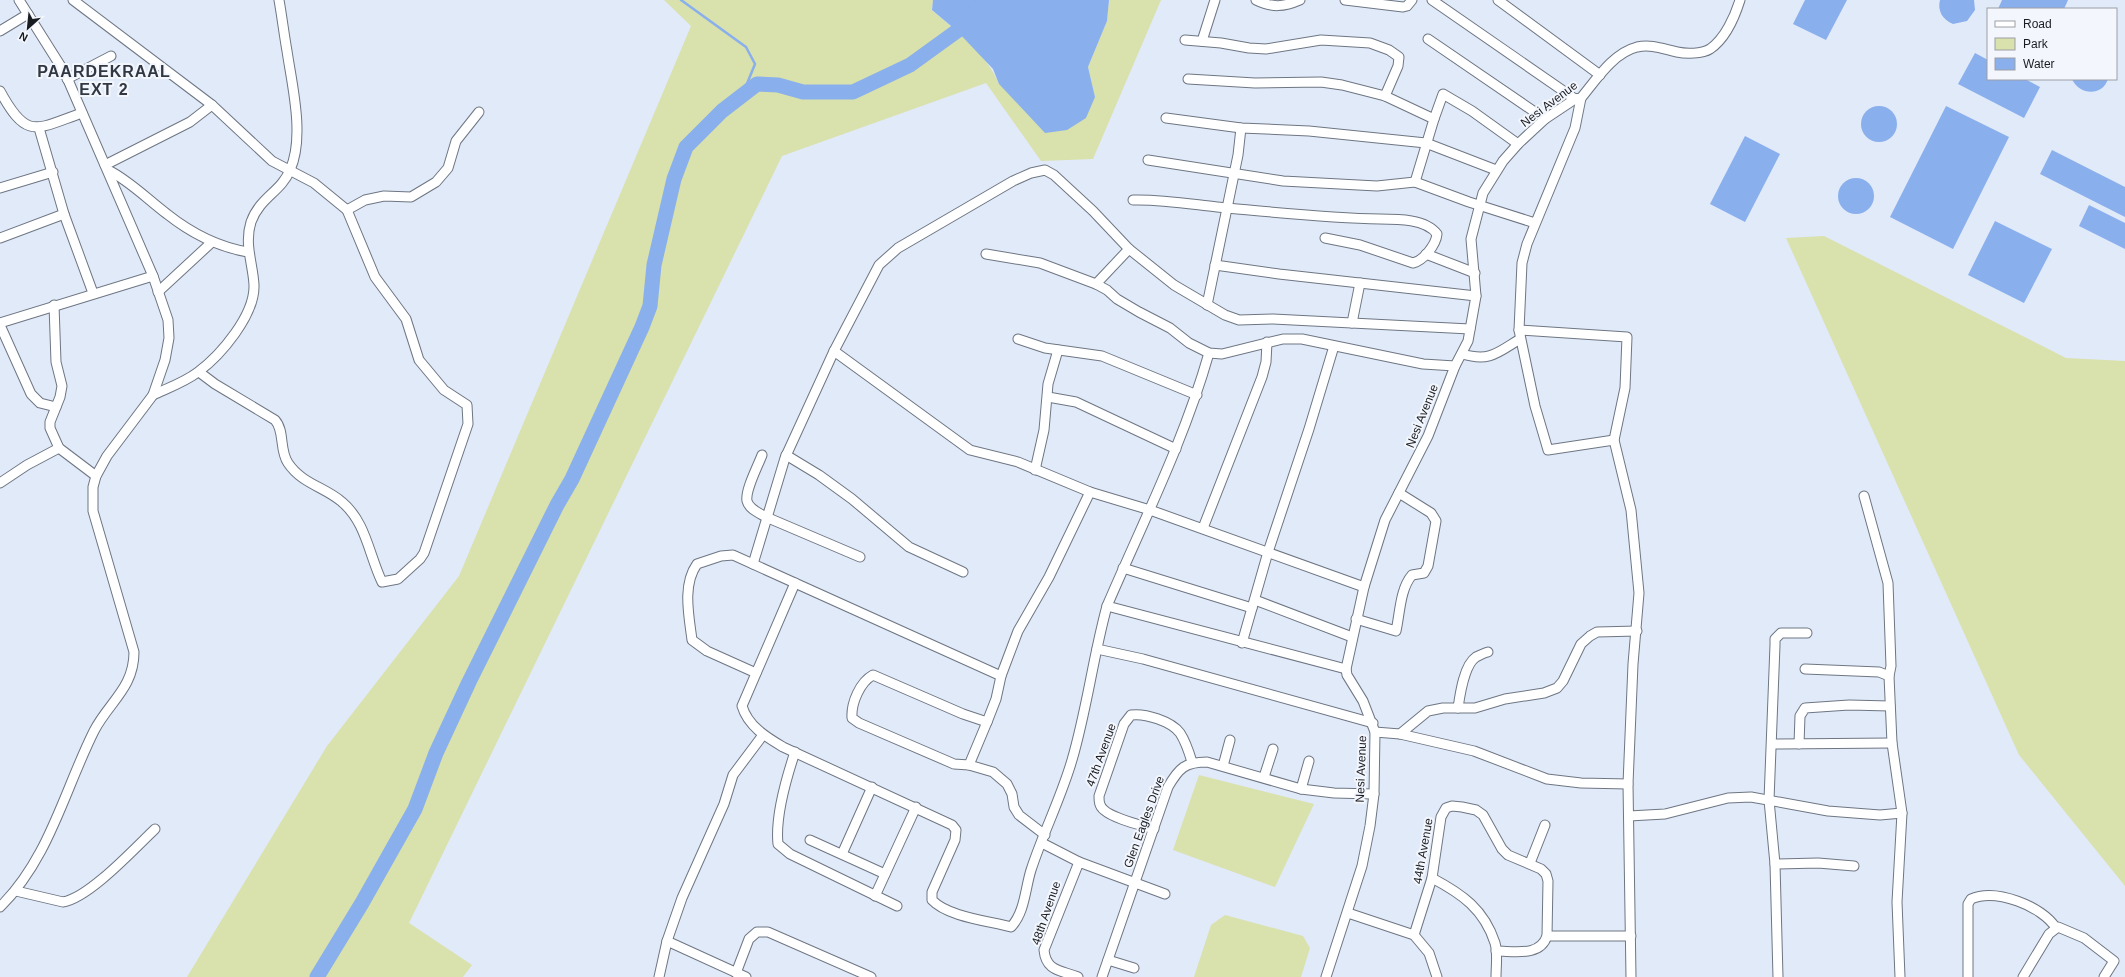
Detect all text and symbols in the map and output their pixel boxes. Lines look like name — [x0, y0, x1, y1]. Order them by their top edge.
north arrow — [8, 8, 48, 48]
legend — [1987, 8, 2117, 80]
text: Road — [2023, 17, 2052, 31]
text: N — [17, 30, 30, 44]
text: Park — [2023, 37, 2049, 51]
text: Water — [2023, 57, 2055, 71]
district label: PAARDEKRAAL EXT 2 — [37, 63, 171, 98]
street label: Nesi Avenue — [1518, 78, 1580, 130]
street label: Nesi Avenue — [1403, 382, 1441, 450]
street label: 47th Avenue — [1083, 721, 1119, 789]
street label: Nesi Avenue — [1353, 735, 1369, 803]
street label: Glen Eagles Drive — [1121, 774, 1167, 870]
street label: 44th Avenue — [1410, 817, 1436, 885]
street label: 48th Avenue — [1029, 879, 1064, 947]

